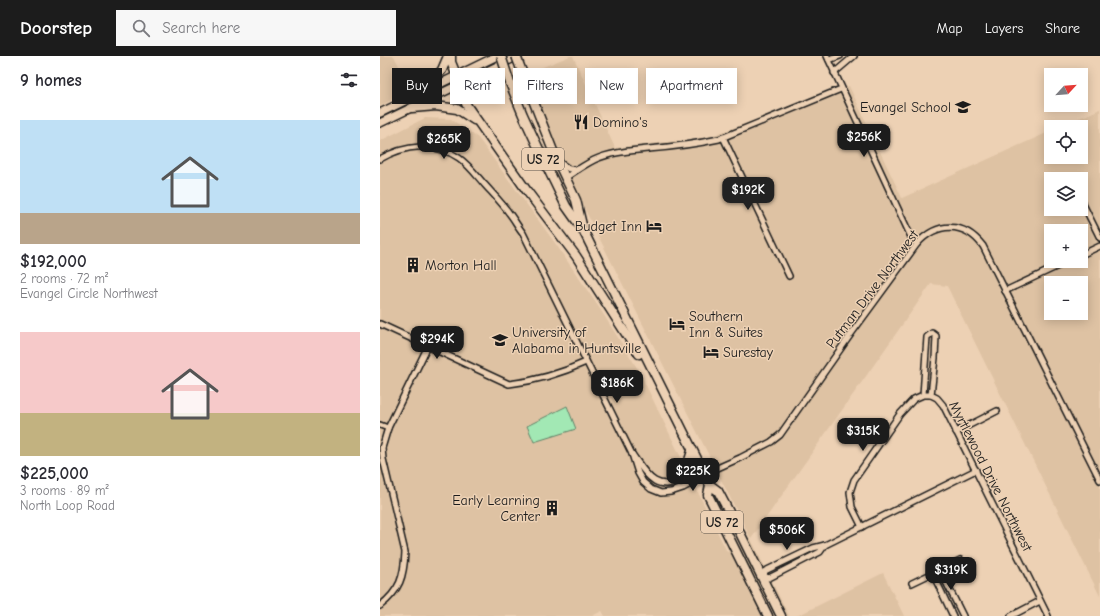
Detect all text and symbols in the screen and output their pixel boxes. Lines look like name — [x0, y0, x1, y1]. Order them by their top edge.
search box — [116, 10, 396, 46]
text: Doorstep — [20, 17, 92, 39]
icon: search — [130, 17, 152, 39]
text: Search here — [162, 19, 240, 37]
text: Map — [936, 20, 963, 37]
text: Layers — [985, 20, 1023, 37]
text: Share — [1045, 20, 1080, 37]
chip: Buy — [392, 68, 442, 104]
chip: Rent — [450, 68, 505, 104]
chip: Filters — [513, 68, 577, 104]
chip: New — [585, 68, 638, 104]
chip: Apartment — [646, 68, 737, 104]
north arrow — [1044, 68, 1088, 112]
map controls — [1044, 68, 1088, 320]
icon: filters — [338, 69, 360, 91]
text: 9 homes — [20, 71, 82, 90]
school or university icon: Evangel School — [954, 98, 972, 116]
place label: Evangel School — [860, 99, 951, 116]
restaurant icon: Domino's — [572, 113, 590, 131]
place label: Domino's — [593, 114, 648, 131]
button: locate — [1044, 120, 1088, 164]
pin: $256K — [836, 124, 892, 158]
pin: $265K — [416, 126, 472, 160]
text: $256K — [846, 129, 882, 144]
text: $265K — [426, 131, 462, 146]
icon: home — [154, 146, 226, 218]
road number: US 72 — [522, 148, 564, 170]
button: layers — [1044, 172, 1088, 216]
pin: $192K — [720, 177, 776, 211]
text: $192K — [731, 182, 765, 197]
hotel icon: Budget Inn — [645, 217, 663, 235]
place label: Budget Inn — [575, 218, 642, 235]
button: + — [1044, 224, 1088, 268]
street label: Putman Drive Northwest — [822, 226, 923, 352]
text: $192,000 — [20, 252, 87, 271]
building icon: Morton Hall — [404, 256, 422, 274]
place label: Morton Hall — [425, 257, 497, 274]
text: 2 rooms · 72 m² — [20, 271, 108, 286]
button: − — [1044, 276, 1088, 320]
text: Evangel Circle Northwest — [20, 286, 158, 301]
place label: Southern Inn & Suites — [689, 308, 763, 341]
hotel icon: Southern Inn & Suites — [668, 315, 686, 333]
place label: University of Alabama in Huntsville — [512, 324, 641, 357]
pin: $294K — [409, 326, 465, 360]
text: $294K — [420, 331, 454, 346]
school or university icon: University of Alabama in Huntsville — [491, 331, 509, 349]
hotel icon: Surestay — [702, 343, 720, 361]
place label: Surestay — [723, 344, 774, 361]
icon: home — [154, 358, 226, 430]
pin: $186K — [589, 370, 645, 404]
text: $186K — [600, 375, 634, 390]
street label: Myrtlewood Drive Northwest — [945, 398, 1036, 555]
pin: $315K — [835, 418, 891, 452]
text: $315K — [846, 423, 880, 438]
pin: $225K — [665, 458, 721, 492]
text: $225K — [676, 463, 711, 478]
text: $225,000 — [20, 464, 89, 483]
text: 3 rooms · 89 m² — [20, 483, 109, 498]
place label: Early Learning Center — [452, 492, 540, 525]
text: North Loop Road — [20, 498, 115, 513]
building icon: Early Learning Center — [543, 499, 561, 517]
road number: US 72 — [701, 511, 743, 533]
pin: $506K — [759, 517, 815, 551]
text: $506K — [769, 522, 805, 537]
pin: $319K — [923, 557, 979, 591]
text: $319K — [934, 562, 968, 577]

